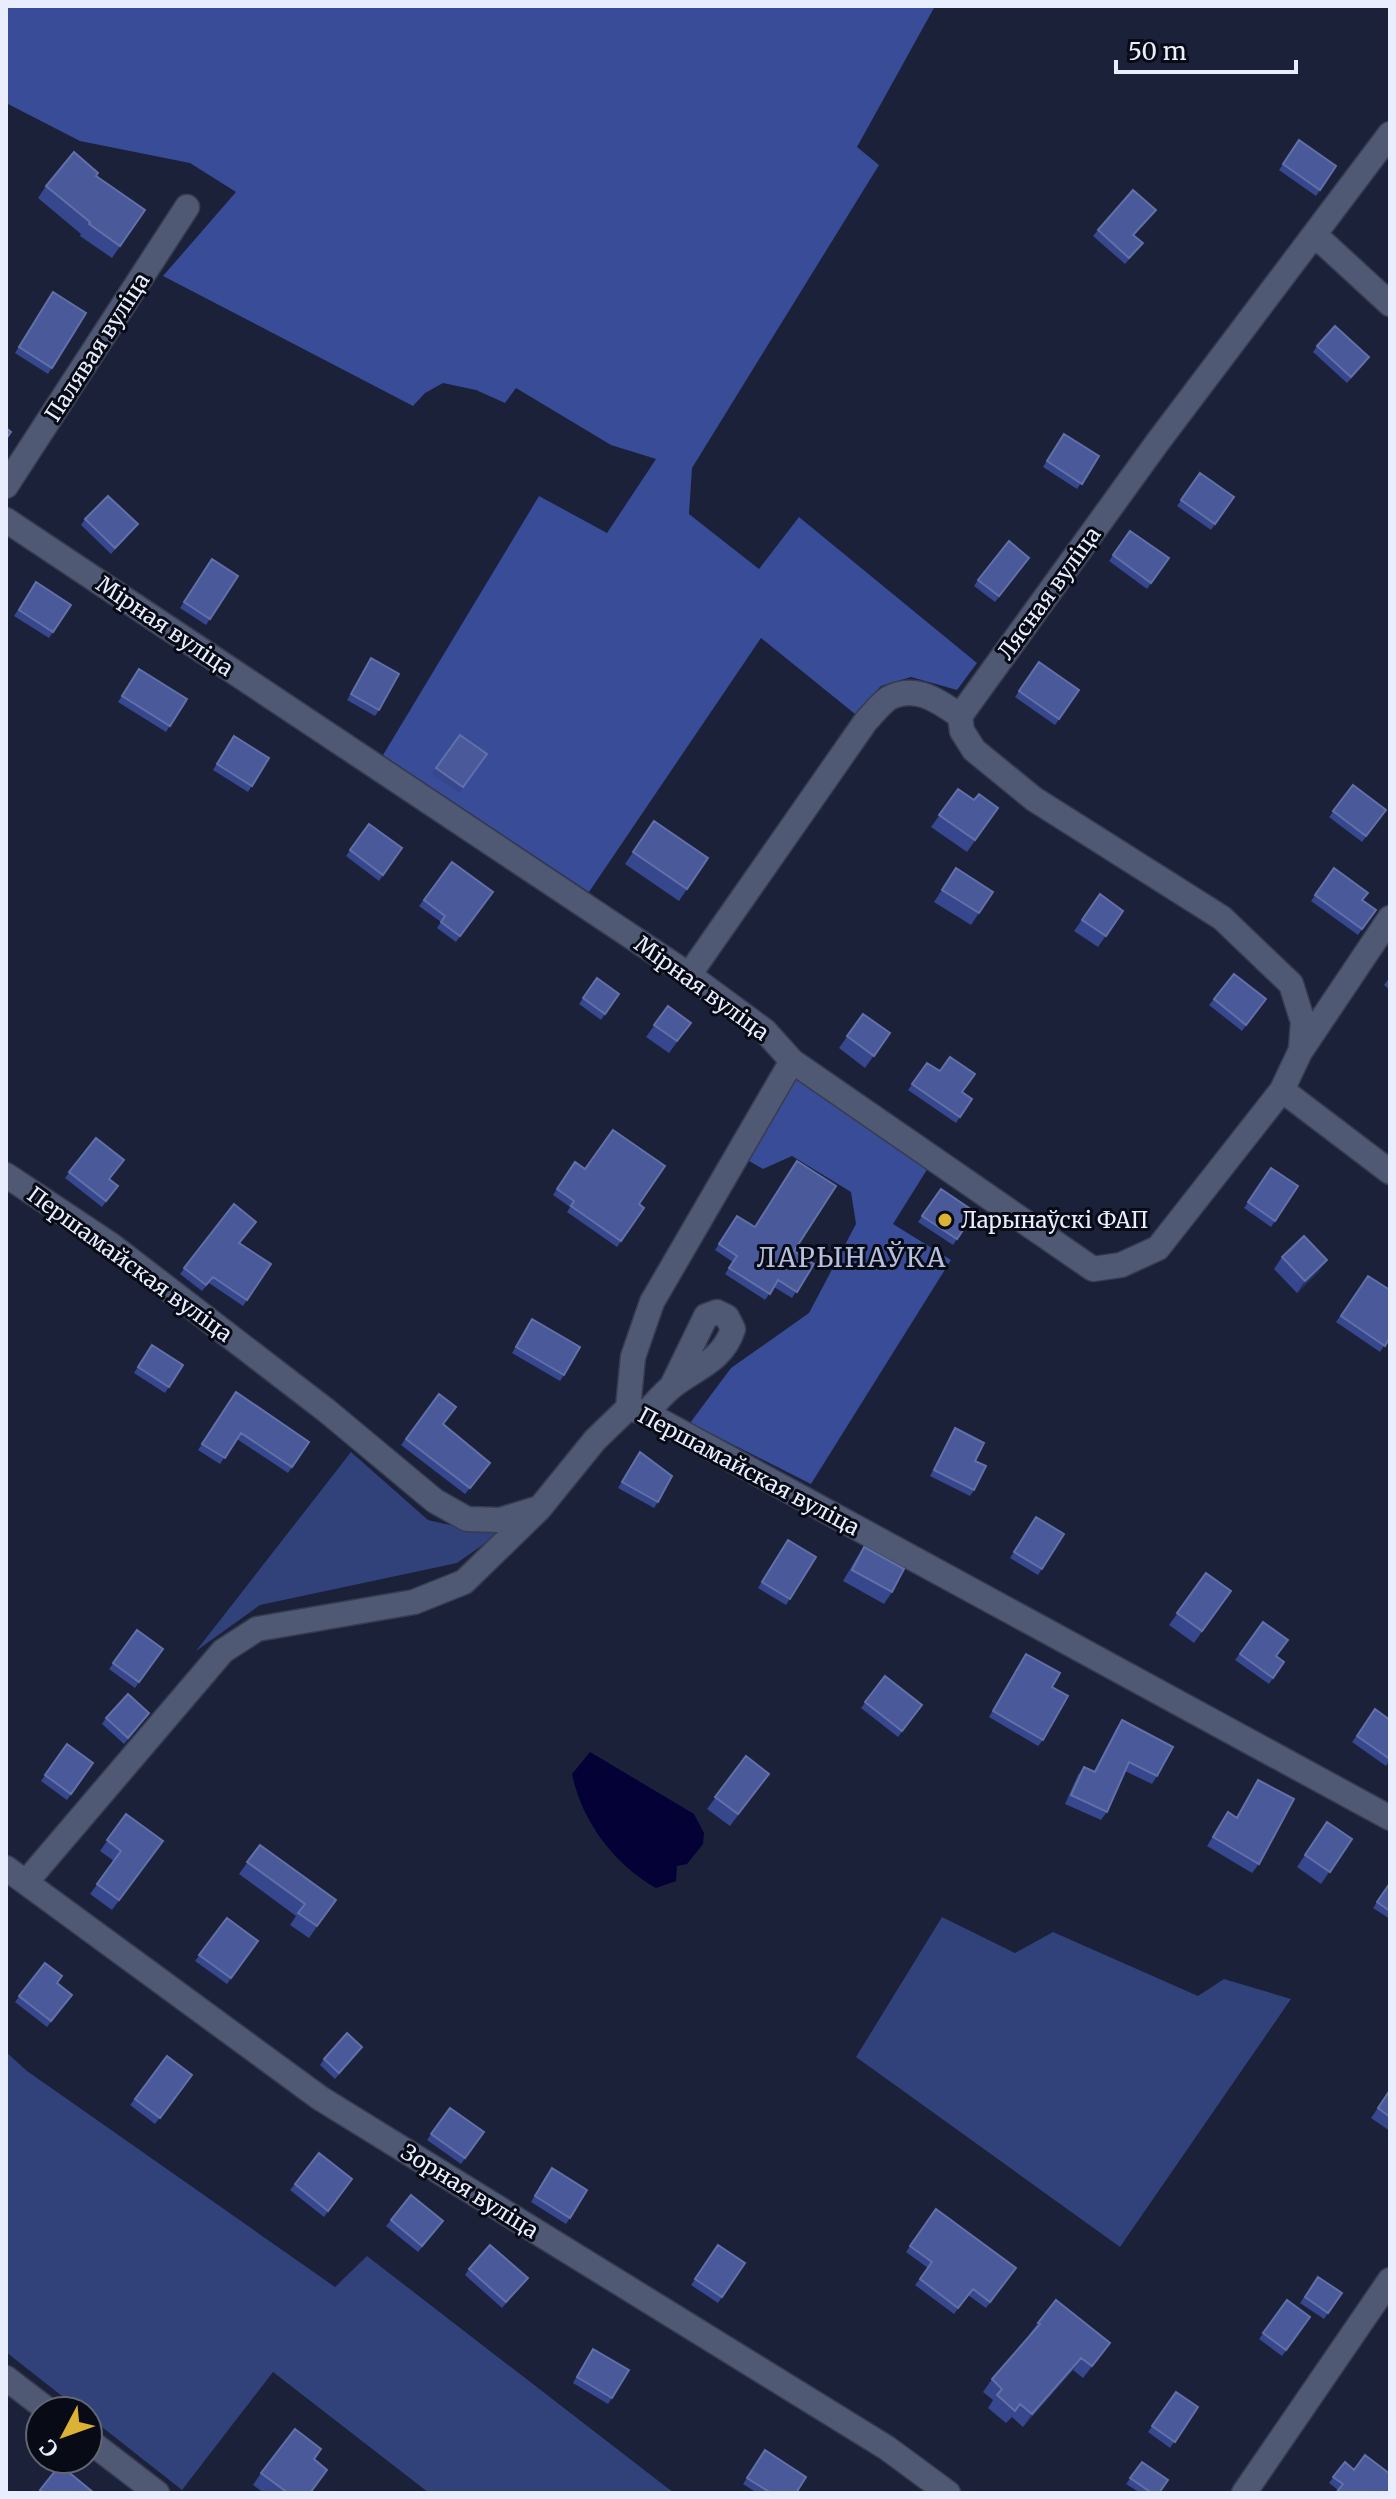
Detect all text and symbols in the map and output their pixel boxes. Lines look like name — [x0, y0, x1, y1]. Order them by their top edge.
scale bar — [1116, 24, 1296, 74]
text: 50 m — [1128, 36, 1187, 67]
street label: Палявая вуліца — [39, 267, 156, 427]
street label: Лясная вуліца — [991, 521, 1107, 665]
street label: Мірная вуліца — [91, 570, 239, 682]
street label: Мірная вуліца — [629, 930, 775, 1046]
street label: Першамайская вуліца — [22, 1180, 238, 1348]
place label: Ларынаўскі ФАП — [961, 1206, 1148, 1234]
marker: Ларынаўскі ФАП — [936, 1211, 954, 1229]
district label: ЛАРЫНАЎКА — [757, 1241, 947, 1274]
street label: Першамайская вуліца — [634, 1401, 865, 1541]
street label: Зорная вуліца — [396, 2138, 544, 2245]
north arrow — [24, 2395, 104, 2475]
text: С — [34, 2433, 64, 2463]

